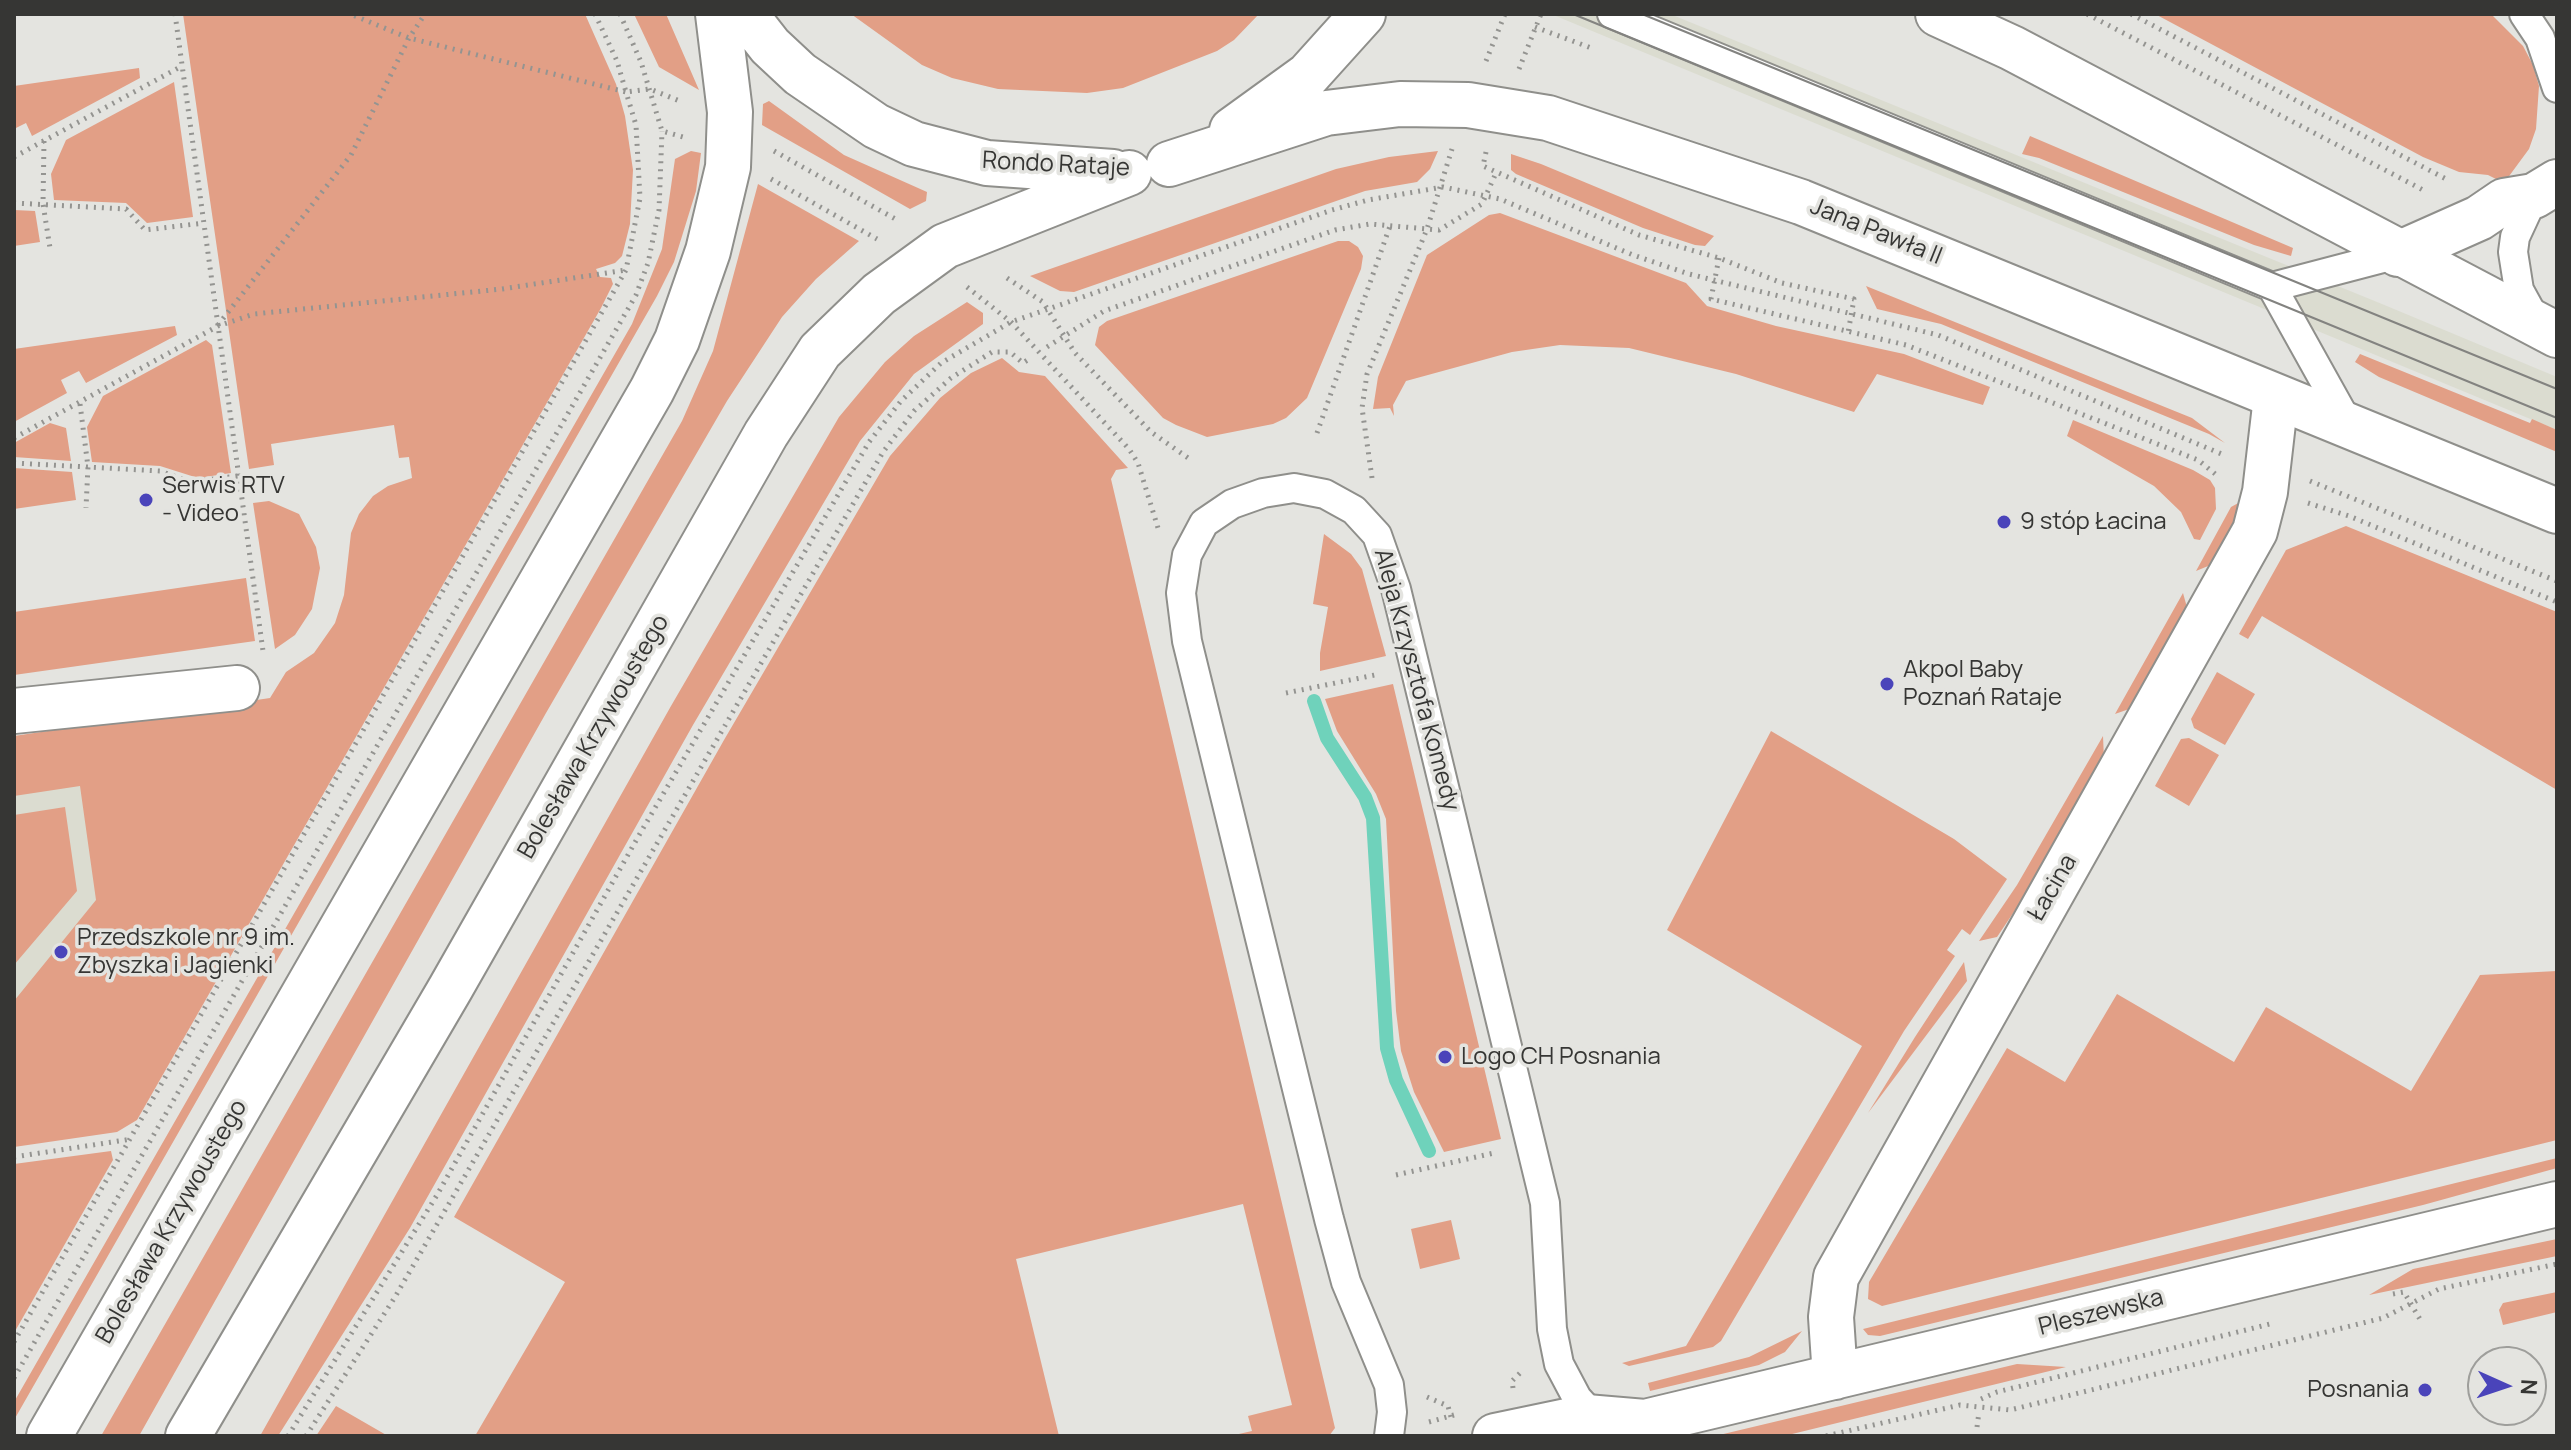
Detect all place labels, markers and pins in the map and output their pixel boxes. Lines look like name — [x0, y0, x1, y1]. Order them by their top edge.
place label: Serwis RTV - Video — [162, 472, 285, 528]
marker: Serwis RTV - Video — [137, 491, 155, 509]
place label: 9 stóp Łacina — [2020, 508, 2166, 536]
marker: 9 stóp Łacina — [1995, 513, 2013, 531]
place label: Akpol Baby Poznań Rataje — [1903, 656, 2062, 712]
marker: Akpol Baby Poznań Rataje — [1878, 675, 1896, 693]
place label: Przedszkole nr 9 im. Zbyszka i Jagienki — [77, 924, 295, 980]
marker: Przedszkole nr 9 im. Zbyszka i Jagienki — [52, 943, 70, 961]
place label: Logo CH Posnania — [1461, 1043, 1661, 1071]
marker: Logo CH Posnania — [1436, 1048, 1454, 1066]
place label: Posnania — [2307, 1376, 2409, 1404]
marker: Posnania — [2416, 1381, 2434, 1399]

